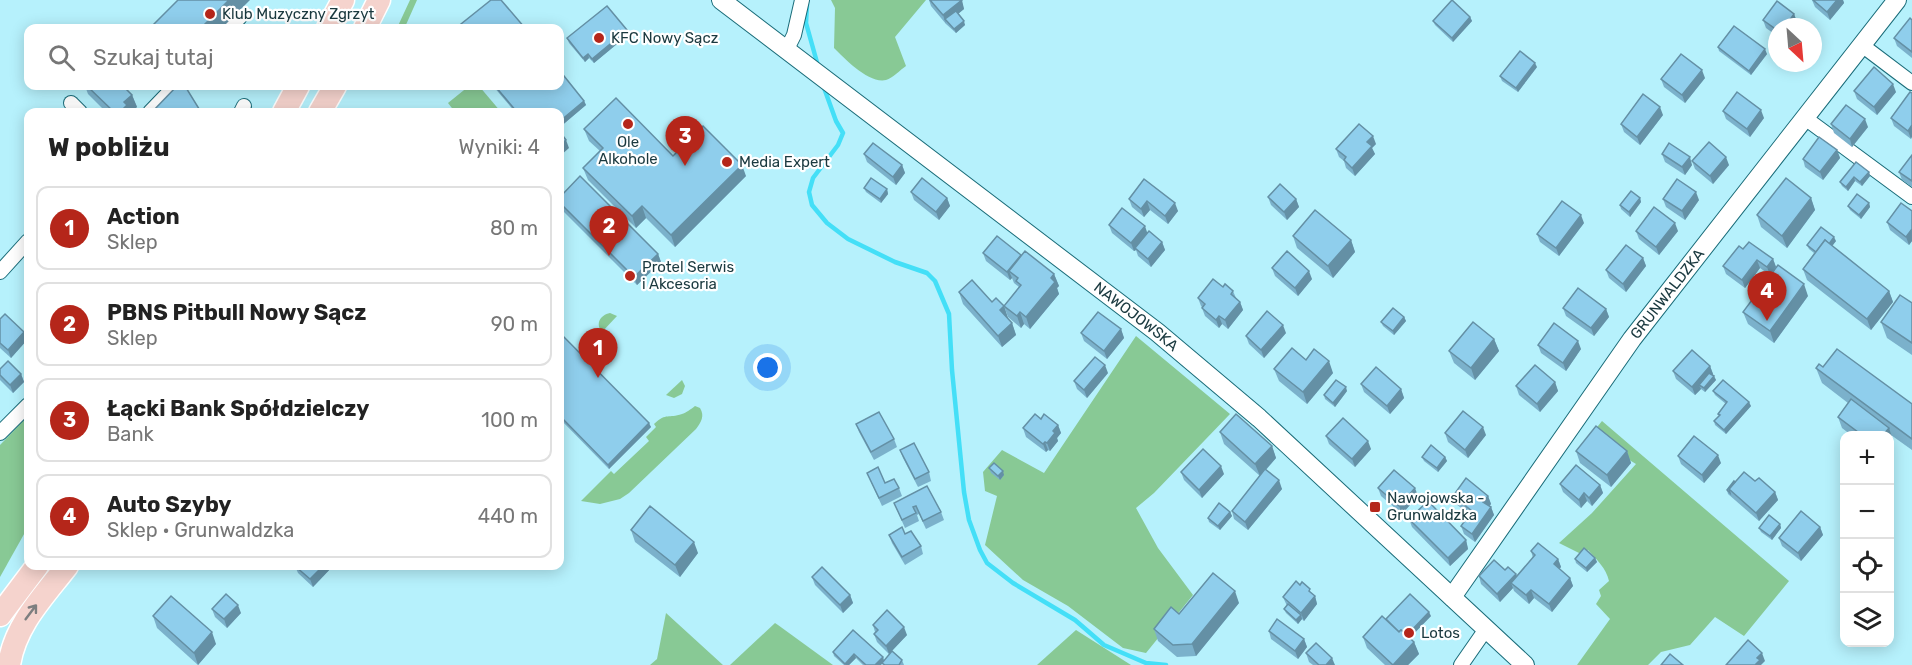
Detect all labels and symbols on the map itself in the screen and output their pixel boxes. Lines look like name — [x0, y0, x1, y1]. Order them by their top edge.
place label: Klub Muzyczny Zgrzyt — [222, 5, 374, 23]
marker: Klub Muzyczny Zgrzyt — [203, 7, 217, 21]
north arrow — [1768, 18, 1822, 72]
place label: KFC Nowy Sącz — [611, 29, 719, 47]
marker: KFC Nowy Sącz — [592, 31, 606, 45]
pin: 3 — [666, 116, 704, 166]
marker: Ole Alkohole — [621, 117, 635, 131]
place label: Ole Alkohole — [598, 133, 658, 168]
place label: Media Expert — [739, 153, 830, 171]
marker: Media Expert — [720, 155, 734, 169]
pin: 2 — [590, 206, 628, 256]
street label: GRUNWALDZKA — [1627, 245, 1708, 342]
place label: Protel Serwis i Akcesoria — [642, 258, 734, 293]
marker: Protel Serwis i Akcesoria — [623, 269, 637, 283]
pin: 4 — [1748, 272, 1786, 321]
street label: NAWOJOWSKA — [1090, 278, 1182, 355]
pin: 1 — [578, 328, 618, 378]
your location — [753, 353, 782, 382]
place label: Nawojowska - Grunwaldzka — [1387, 489, 1485, 524]
marker: Nawojowska - Grunwaldzka — [1368, 500, 1382, 514]
one-way arrow — [25, 604, 38, 620]
place label: Lotos — [1421, 624, 1460, 642]
marker: Lotos — [1402, 626, 1416, 640]

